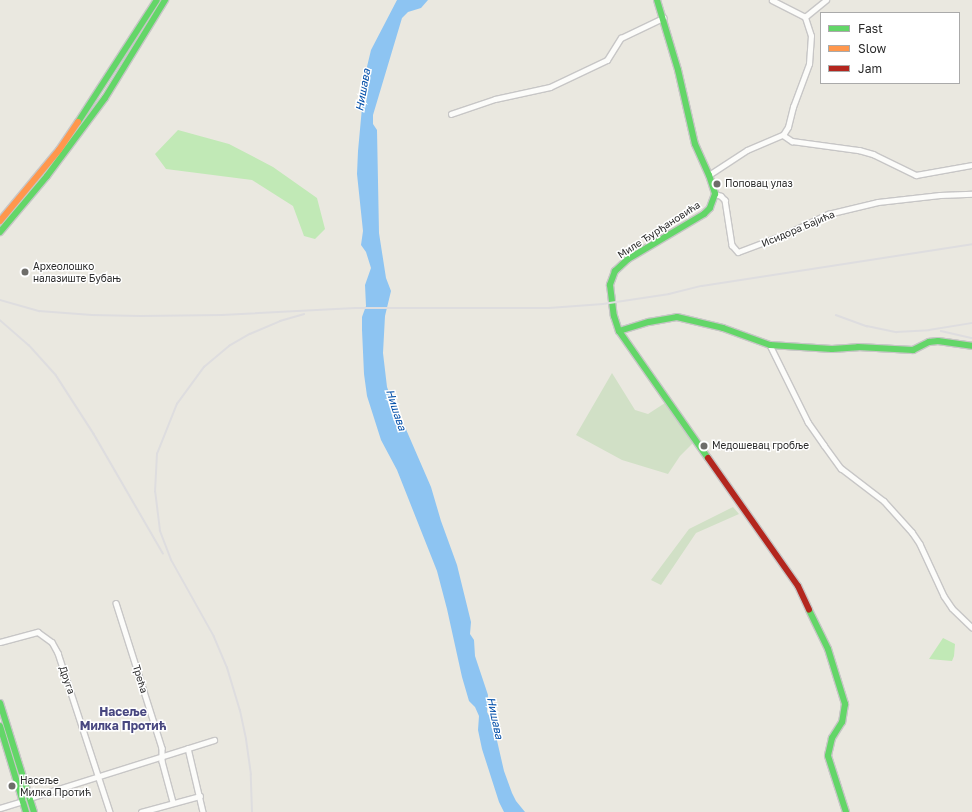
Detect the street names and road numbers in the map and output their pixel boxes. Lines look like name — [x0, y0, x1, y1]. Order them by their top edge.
street label: Миле Ђурђановића — [615, 199, 703, 261]
street label: Исидора Бајића — [760, 208, 836, 250]
street label: Трећа — [130, 663, 150, 695]
street label: Друга — [57, 664, 77, 696]

